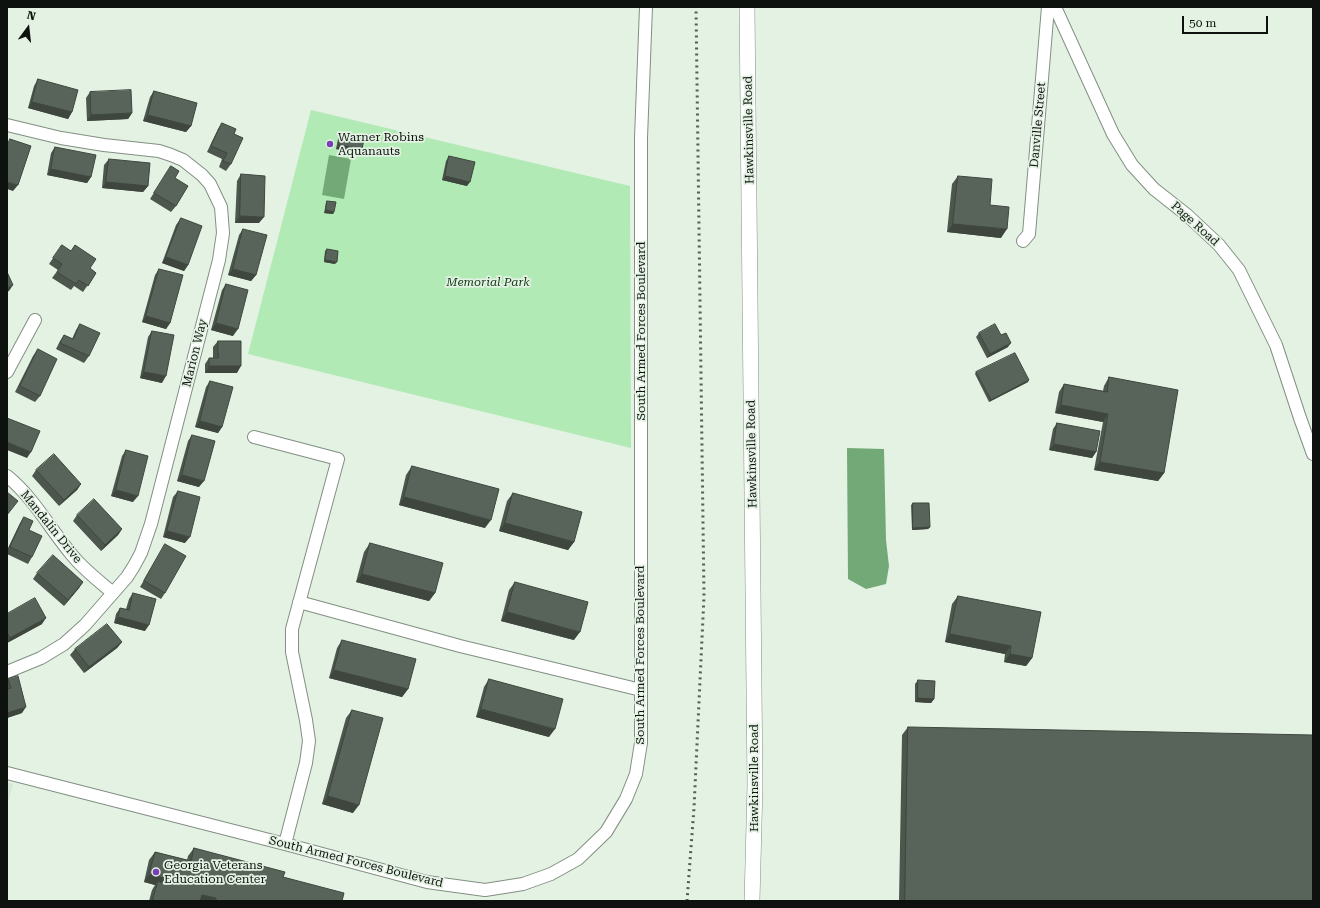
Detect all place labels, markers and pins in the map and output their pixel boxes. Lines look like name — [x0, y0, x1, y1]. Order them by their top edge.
place label: Warner Robins Aquanauts — [338, 130, 424, 158]
marker: Warner Robins Aquanauts — [325, 139, 335, 149]
place label: Georgia Veterans Education Center — [164, 858, 265, 886]
marker: Georgia Veterans Education Center — [151, 867, 161, 877]

